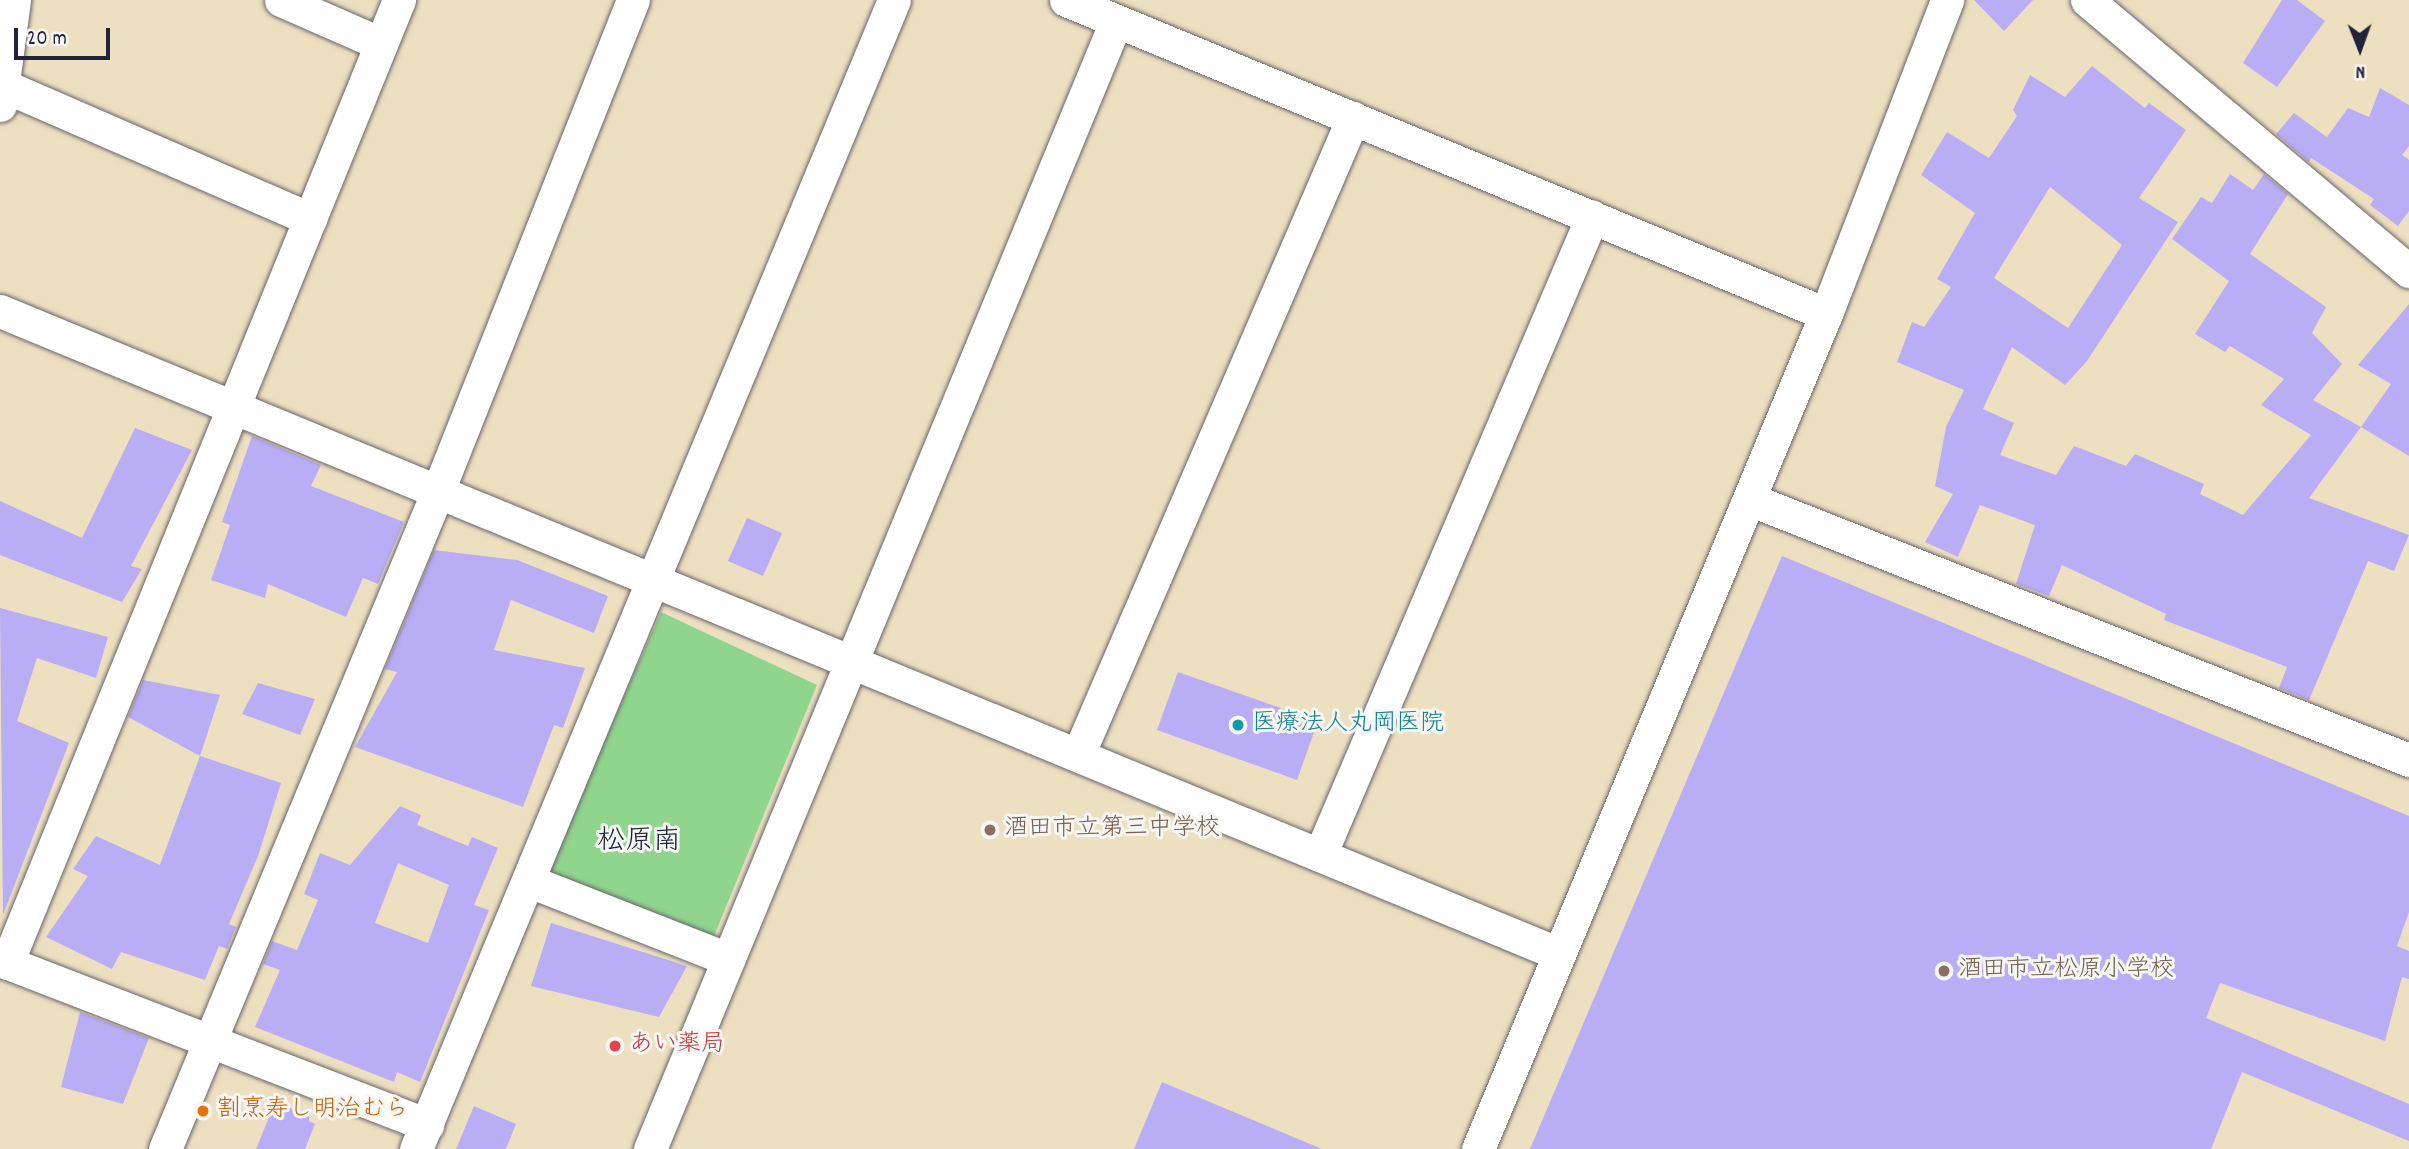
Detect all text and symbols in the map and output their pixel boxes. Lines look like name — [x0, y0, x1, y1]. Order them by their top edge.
scale bar — [18, 14, 114, 58]
north arrow — [2325, 14, 2395, 84]
text: 20 m — [27, 25, 67, 55]
text: N — [2355, 57, 2365, 84]
place label: 医療法人丸岡医院 — [1252, 711, 1444, 739]
marker: 医療法人丸岡医院 — [1230, 717, 1246, 733]
place label: 酒田市立第三中学校 — [1004, 816, 1220, 844]
marker: 酒田市立第三中学校 — [982, 822, 998, 838]
district label: 松原南 — [597, 826, 681, 860]
place label: 酒田市立松原小学校 — [1958, 957, 2174, 985]
marker: 酒田市立松原小学校 — [1936, 963, 1952, 979]
place label: あい薬局 — [629, 1032, 725, 1060]
marker: あい薬局 — [607, 1038, 623, 1054]
place label: 割烹寿し明治むら — [217, 1097, 409, 1125]
marker: 割烹寿し明治むら — [195, 1103, 211, 1119]

